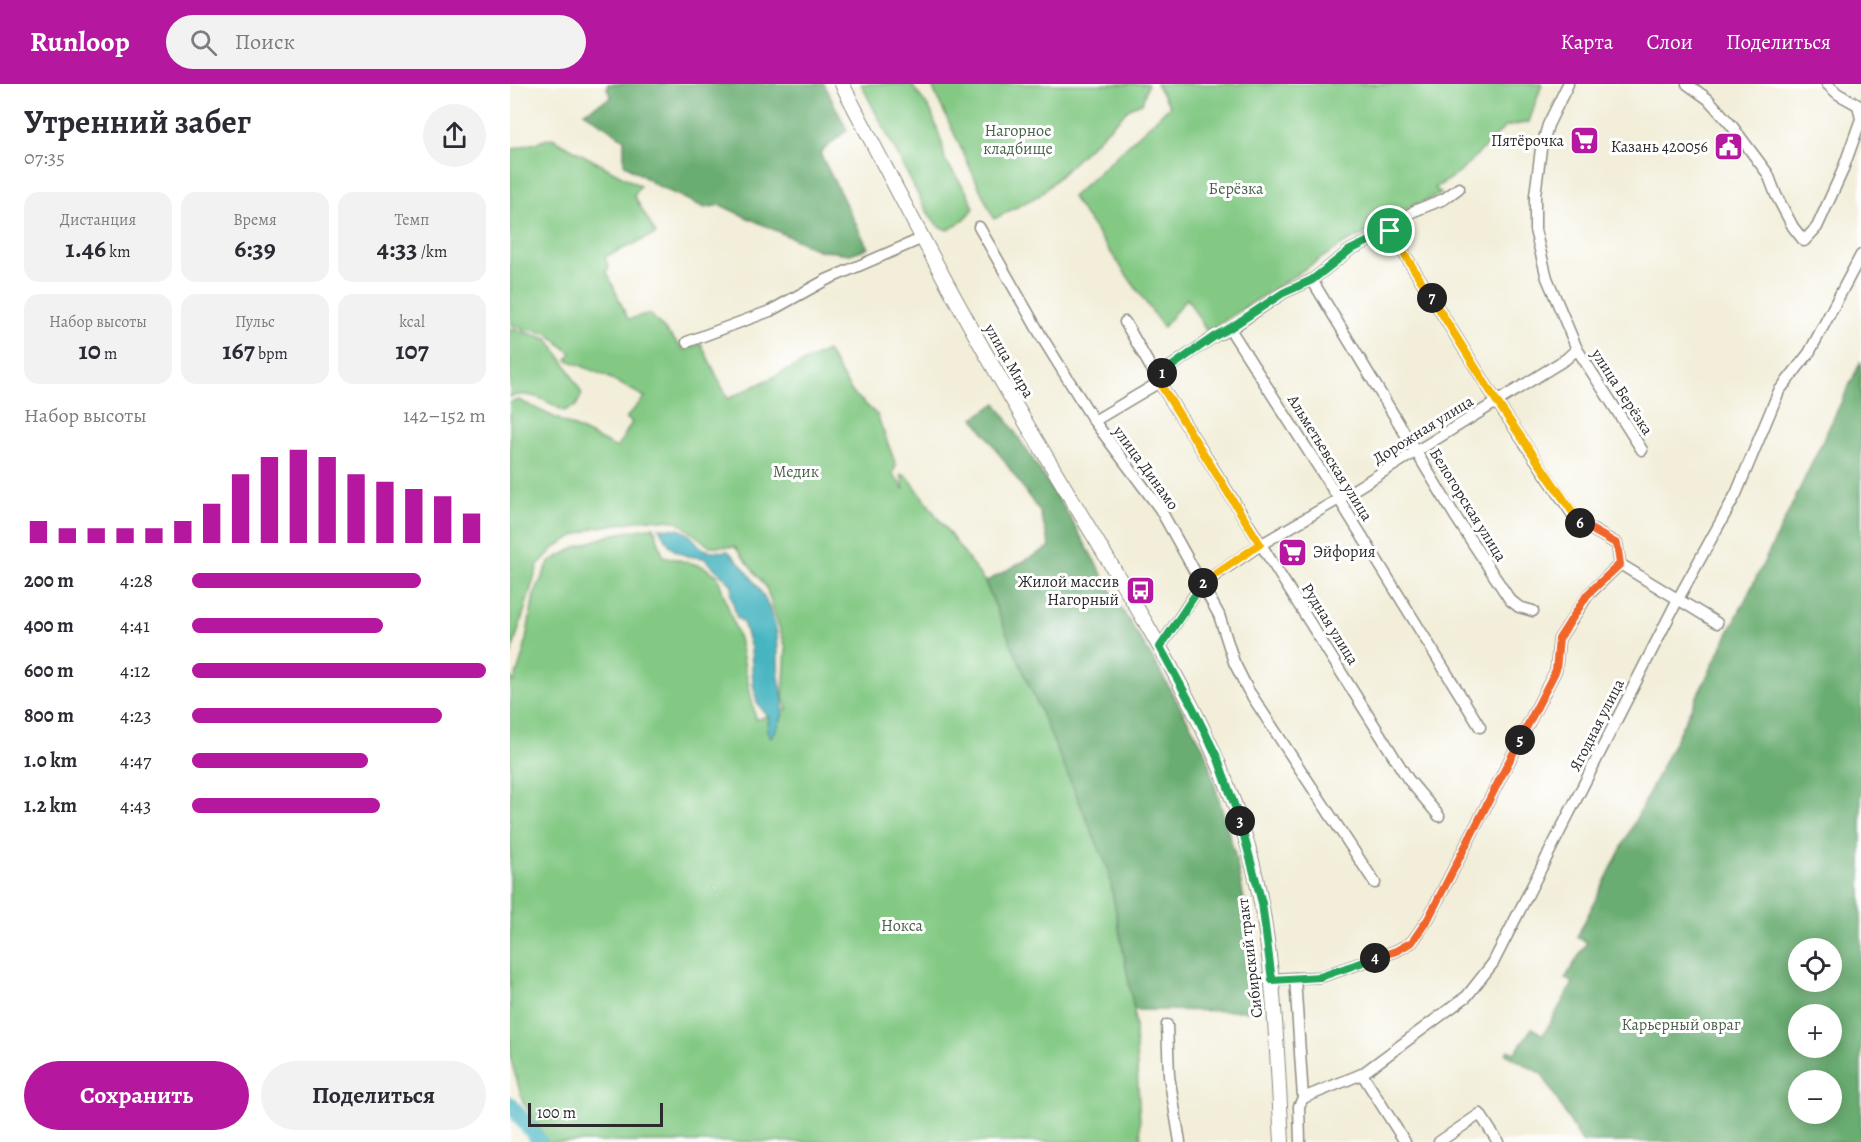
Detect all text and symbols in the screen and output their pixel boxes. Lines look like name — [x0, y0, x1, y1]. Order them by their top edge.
search box — [166, 15, 586, 69]
text: Runloop — [30, 23, 130, 61]
icon: search — [187, 26, 220, 59]
text: Поиск — [235, 27, 295, 57]
text: Карта — [1560, 28, 1613, 56]
text: Слои — [1646, 28, 1693, 56]
text: Поделиться — [1726, 28, 1831, 56]
text: Утренний забег — [24, 99, 251, 144]
button: share — [423, 104, 486, 167]
park label: Нагорное кладбище — [983, 120, 1053, 160]
supermarket icon: Пятёрочка — [1569, 125, 1601, 157]
place label: Пятёрочка — [1491, 130, 1565, 152]
public building icon: Казань 420056 — [1713, 131, 1745, 163]
place label: Казань 420056 — [1611, 136, 1708, 158]
text: 07:35 — [24, 144, 65, 171]
park label: Берёзка — [1209, 178, 1264, 200]
pin — [1364, 205, 1415, 256]
text: Дистанция — [60, 209, 136, 231]
text: Время — [233, 209, 277, 231]
text: Темп — [395, 209, 429, 231]
icon: arrive — [1373, 214, 1406, 247]
text: 1.46 — [65, 231, 106, 266]
text: 6:39 — [234, 231, 276, 266]
text: 4:33 — [377, 231, 418, 266]
text: km — [106, 241, 131, 263]
text: /km — [418, 241, 447, 263]
pin: 7 — [1417, 283, 1447, 313]
text: 7 — [1429, 287, 1435, 309]
text: Набор высоты — [49, 311, 147, 333]
text: Пульс — [235, 311, 275, 333]
text: kcal — [399, 311, 425, 333]
street label: улица Мира — [978, 319, 1039, 403]
text: 10 — [79, 333, 101, 368]
text: 167 — [222, 333, 255, 368]
text: 107 — [395, 333, 429, 368]
text: m — [101, 343, 117, 365]
text: bpm — [255, 343, 288, 365]
street label: улица Берёзка — [1585, 344, 1658, 440]
pin: 1 — [1147, 358, 1177, 388]
text: 1 — [1159, 362, 1165, 384]
street label: Альметьевская улица — [1282, 390, 1378, 526]
street label: Дорожная улица — [1368, 390, 1478, 470]
text: Набор высоты — [24, 402, 147, 429]
text: 142–152 m — [403, 402, 486, 429]
street label: улица Динамо — [1107, 421, 1184, 515]
street label: Белогорская улица — [1424, 444, 1512, 567]
park label: Медик — [773, 461, 819, 483]
pin: 6 — [1565, 508, 1595, 538]
text: 6 — [1576, 512, 1584, 534]
supermarket icon: Эйфория — [1276, 536, 1308, 568]
place label: Эйфория — [1313, 541, 1376, 563]
text: 200 m — [24, 567, 74, 594]
text: 4:28 — [120, 567, 153, 594]
pin: 2 — [1188, 568, 1218, 598]
place label: Жилой массив Нагорный — [1018, 571, 1119, 611]
text: 2 — [1199, 572, 1207, 594]
bus stop icon: Жилой массив Нагорный — [1124, 575, 1156, 607]
street label: Рудная улица — [1296, 579, 1364, 670]
text: 400 m — [24, 612, 74, 639]
text: 4:41 — [120, 612, 150, 639]
text: 600 m — [24, 657, 74, 684]
text: 4:12 — [120, 657, 150, 684]
street label: Ягодная улица — [1564, 675, 1630, 775]
text: 800 m — [24, 702, 74, 729]
text: 4:23 — [120, 702, 152, 729]
pin: 5 — [1505, 725, 1535, 755]
text: 5 — [1517, 729, 1523, 751]
text: 1.0 km — [24, 747, 77, 774]
text: 4:47 — [120, 747, 151, 774]
text: 1.2 km — [24, 792, 77, 819]
text: 4:43 — [120, 792, 151, 819]
pin: 3 — [1225, 806, 1255, 836]
text: 3 — [1237, 810, 1243, 832]
street label: Сибирский тракт — [1232, 897, 1268, 1019]
park label: Нокса — [881, 915, 924, 937]
map controls — [1788, 938, 1842, 1124]
button: locate — [1788, 938, 1842, 992]
pin: 4 — [1360, 943, 1390, 973]
text: 4 — [1371, 947, 1379, 969]
button: + — [1788, 1004, 1842, 1058]
park label: Карьерный овраг — [1621, 1014, 1741, 1036]
button: Сохранить — [24, 1061, 249, 1130]
button: Поделиться — [261, 1061, 486, 1130]
button: − — [1788, 1070, 1842, 1124]
scale bar — [528, 1100, 663, 1128]
text: 100 m — [537, 1102, 576, 1124]

